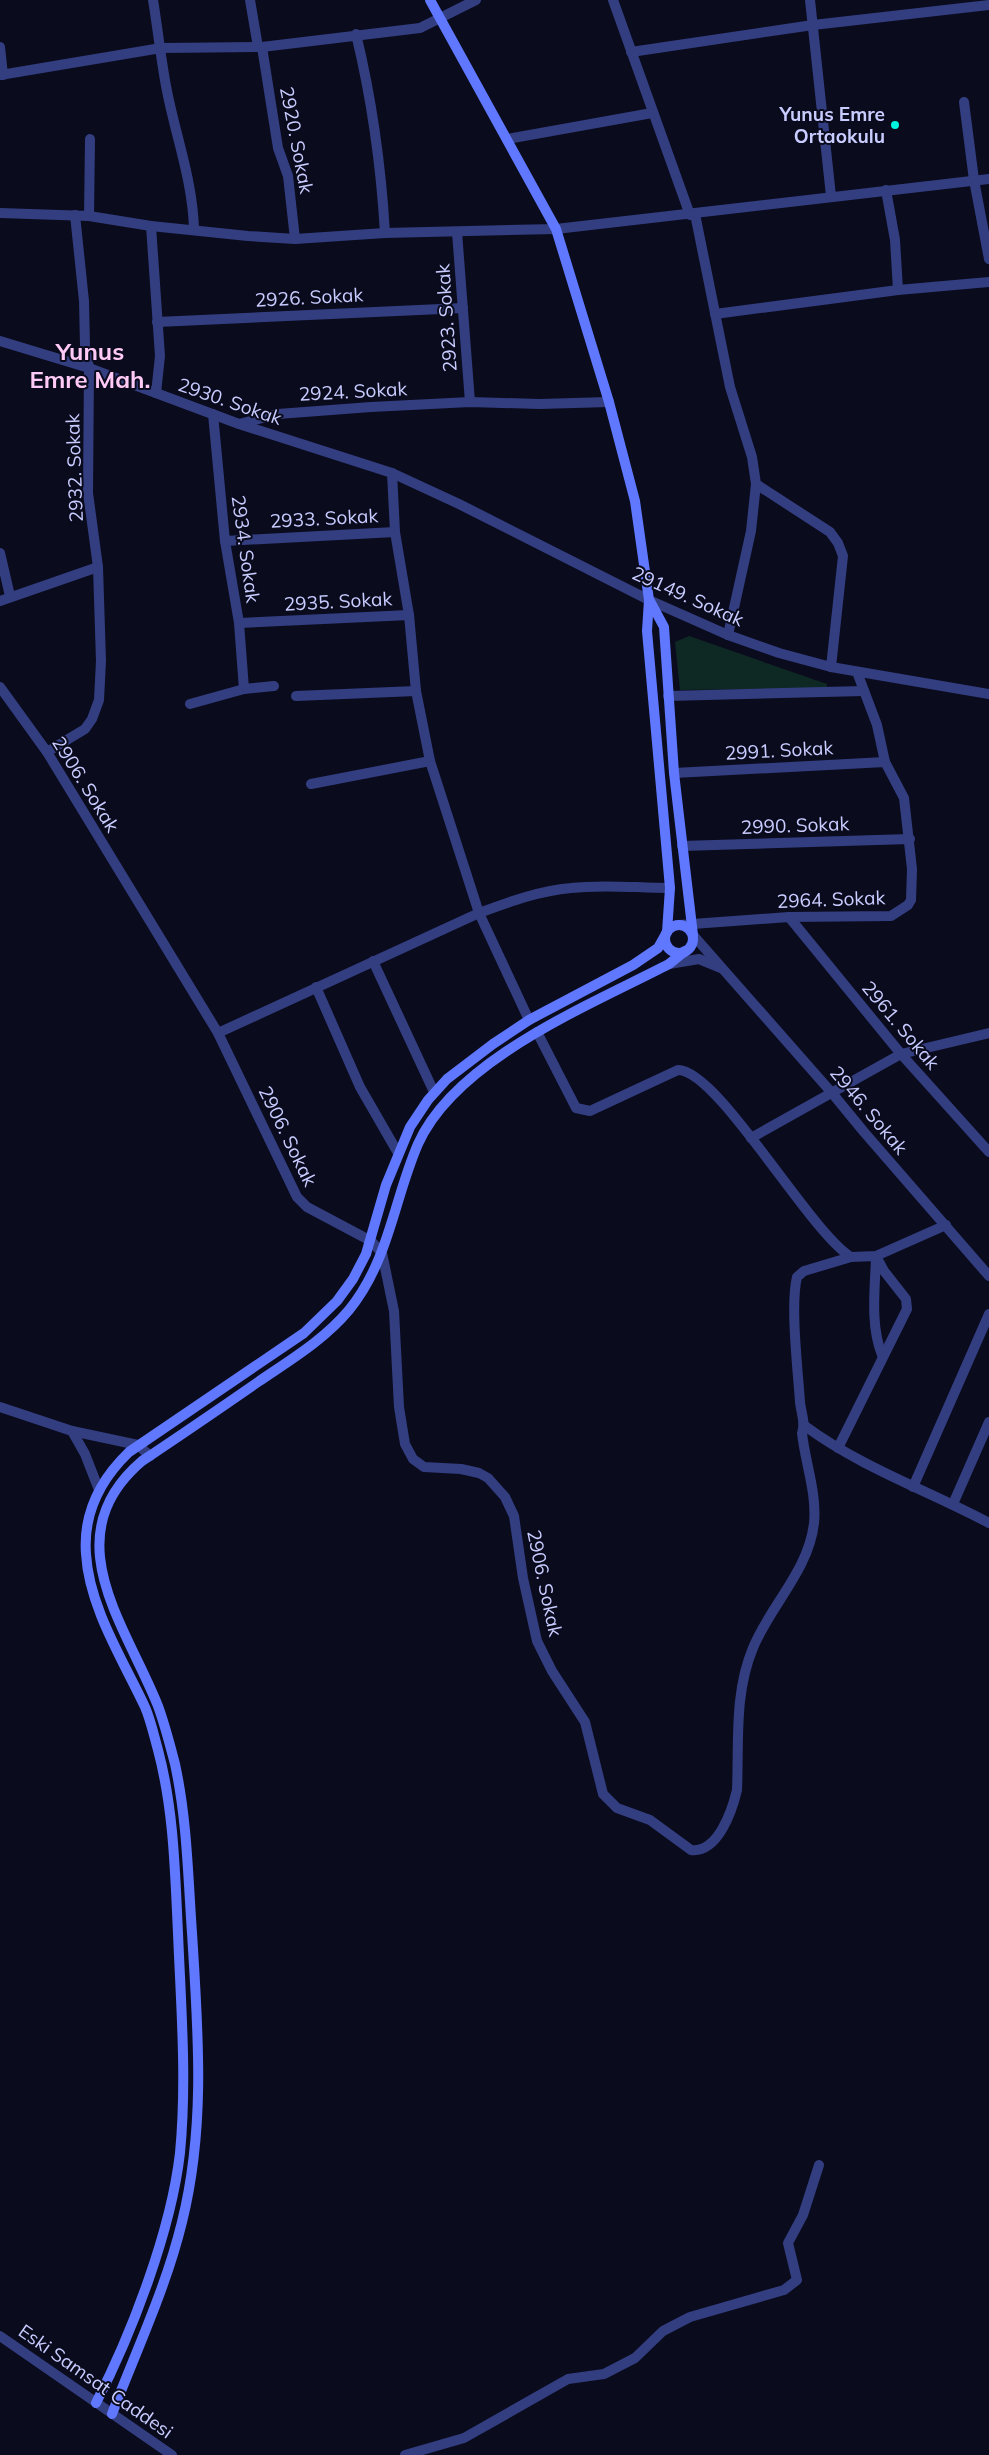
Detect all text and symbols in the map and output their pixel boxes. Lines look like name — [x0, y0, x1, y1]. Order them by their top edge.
street label: 2920. Sokak — [275, 84, 319, 196]
place label: Yunus Emre Ortaokulu — [779, 102, 885, 148]
marker: Yunus Emre Ortaokulu — [889, 119, 901, 131]
street label: 2923. Sokak — [430, 263, 462, 373]
street label: 2926. Sokak — [254, 282, 364, 312]
district label: Yunus Emre Mah. — [29, 336, 151, 394]
street label: 2930. Sokak — [175, 372, 285, 430]
street label: 2924. Sokak — [298, 376, 408, 406]
street label: 2932. Sokak — [60, 413, 88, 523]
street label: 2934. Sokak — [227, 494, 265, 605]
street label: 2933. Sokak — [269, 503, 379, 533]
street label: 29149. Sokak — [628, 561, 748, 631]
street label: 2935. Sokak — [283, 586, 393, 616]
street label: 2906. Sokak — [47, 732, 125, 837]
street label: 2991. Sokak — [724, 735, 834, 765]
street label: 2990. Sokak — [740, 811, 850, 839]
street label: 2964. Sokak — [776, 885, 886, 913]
street label: 2961. Sokak — [857, 976, 945, 1074]
street label: 2946. Sokak — [825, 1061, 913, 1159]
street label: 2906. Sokak — [253, 1082, 323, 1190]
street label: 2906. Sokak — [522, 1527, 568, 1639]
street label: Eski Samsat Caddesi — [14, 2319, 178, 2443]

